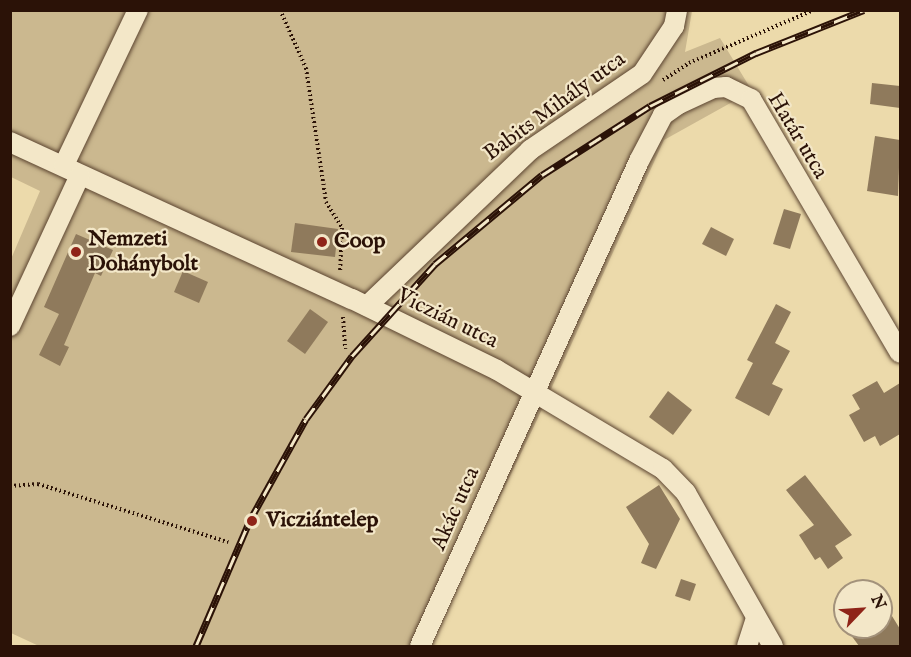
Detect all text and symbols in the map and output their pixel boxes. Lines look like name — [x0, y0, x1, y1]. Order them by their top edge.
street label: Babits Mihály utca — [479, 47, 631, 167]
street label: Határ utca — [761, 88, 833, 184]
place label: Nemzeti Dohánybolt — [88, 226, 198, 278]
place label: Coop — [334, 229, 385, 255]
marker: Coop — [315, 235, 329, 249]
marker: Nemzeti Dohánybolt — [69, 245, 83, 259]
street label: Viczián utca — [392, 283, 502, 355]
street label: Akác utca — [426, 463, 486, 555]
place label: Vicziántelep — [266, 508, 378, 534]
marker: Vicziántelep — [243, 512, 261, 530]
north arrow — [833, 579, 893, 639]
text: N — [866, 592, 889, 613]

